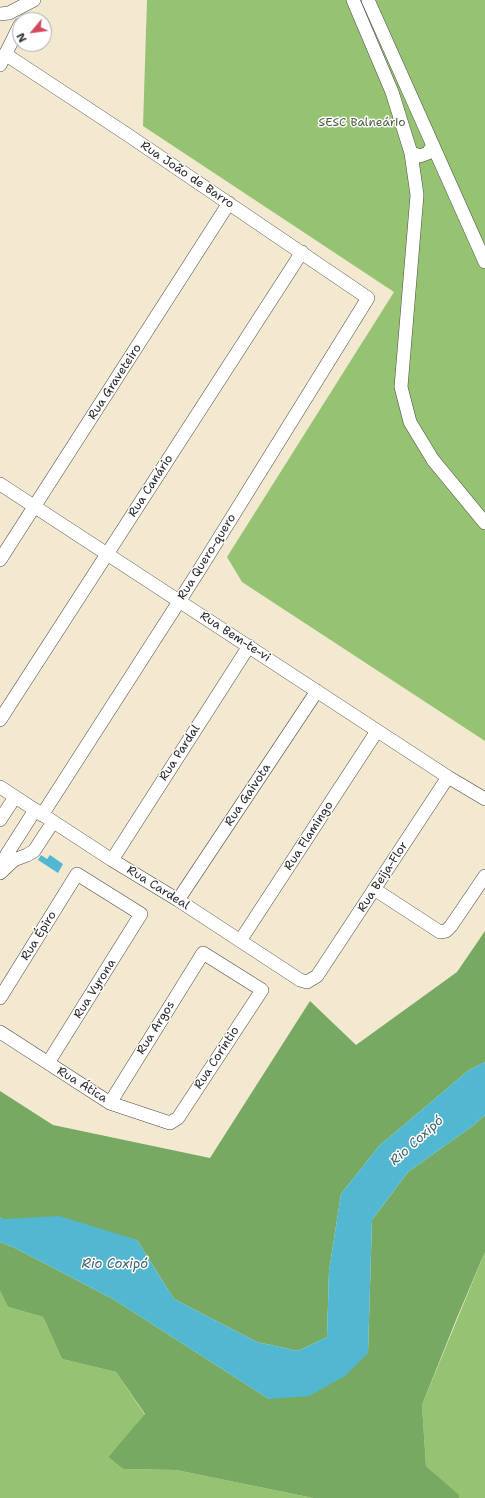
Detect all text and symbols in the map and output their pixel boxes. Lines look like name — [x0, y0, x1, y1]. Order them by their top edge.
north arrow — [12, 12, 52, 52]
text: N — [13, 30, 31, 45]
park label: SESC Balneário — [319, 116, 405, 130]
street label: Rua João de Barro — [138, 138, 236, 212]
street label: Rua Graveteiro — [85, 341, 145, 423]
street label: Rua Canário — [126, 452, 176, 520]
street label: Rua Quero-quero — [175, 511, 239, 603]
street label: Rua Bem-te-vi — [197, 609, 273, 665]
street label: Rua Pardal — [157, 722, 203, 784]
street label: Rua Gaivota — [222, 761, 274, 829]
street label: Rua Flamingo — [281, 799, 337, 873]
street label: Rua Beija-Flor — [355, 839, 411, 915]
street label: Rua Cardeal — [124, 863, 192, 913]
street label: Rua Épiro — [18, 909, 60, 963]
street label: Rua Vyrona — [71, 956, 119, 1022]
street label: Rua Argos — [134, 999, 178, 1057]
street label: Rua Corintio — [191, 1024, 243, 1092]
street label: Rua Ática — [54, 1064, 110, 1106]
water label: Rio Coxipó — [387, 1113, 447, 1169]
water label: Rio Coxipó — [82, 1257, 148, 1273]

